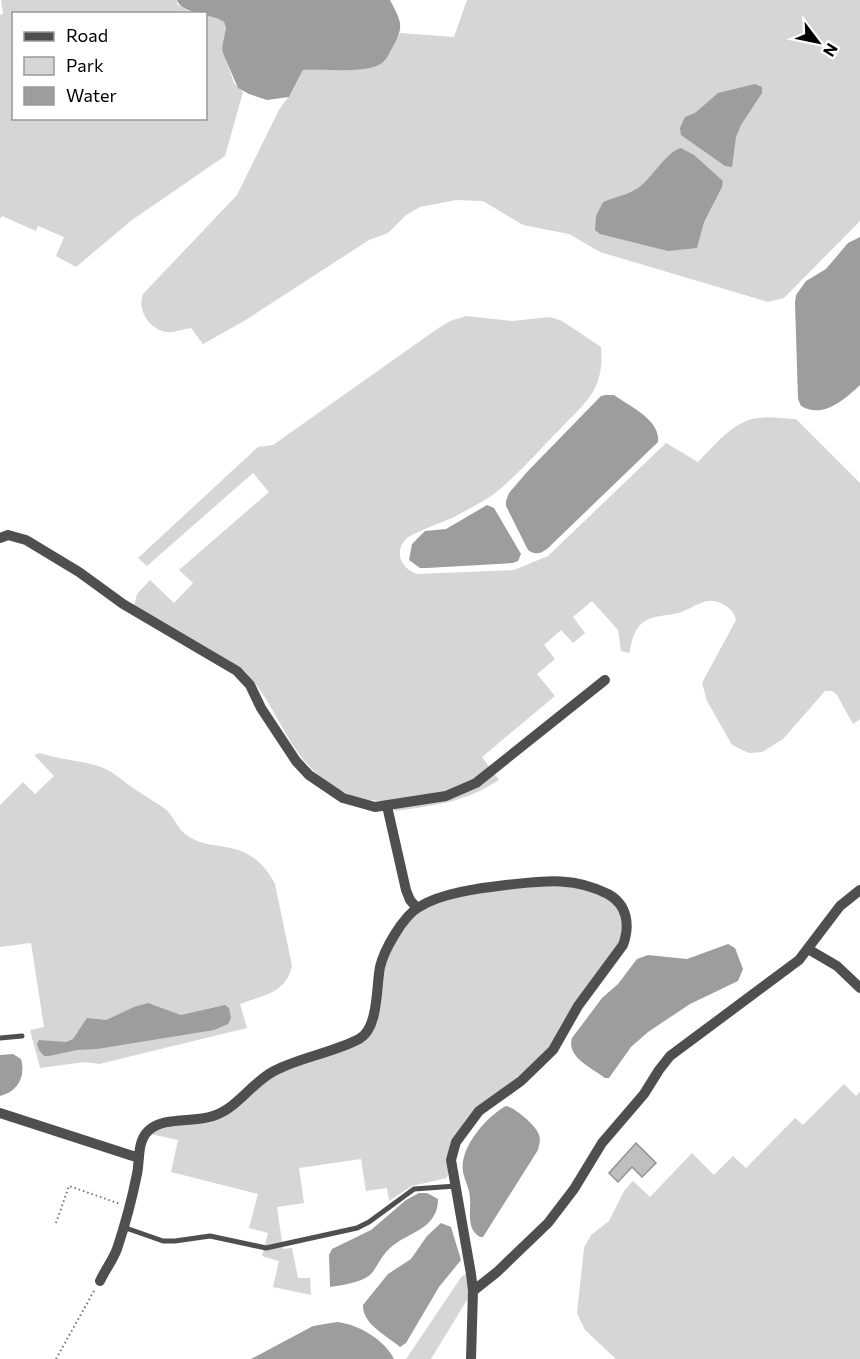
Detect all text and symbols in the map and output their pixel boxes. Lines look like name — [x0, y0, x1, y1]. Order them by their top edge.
legend — [12, 12, 207, 120]
north arrow — [788, 12, 848, 72]
text: Road — [66, 24, 108, 46]
text: N — [820, 40, 842, 60]
text: Park — [66, 54, 104, 76]
text: Water — [66, 84, 117, 106]

